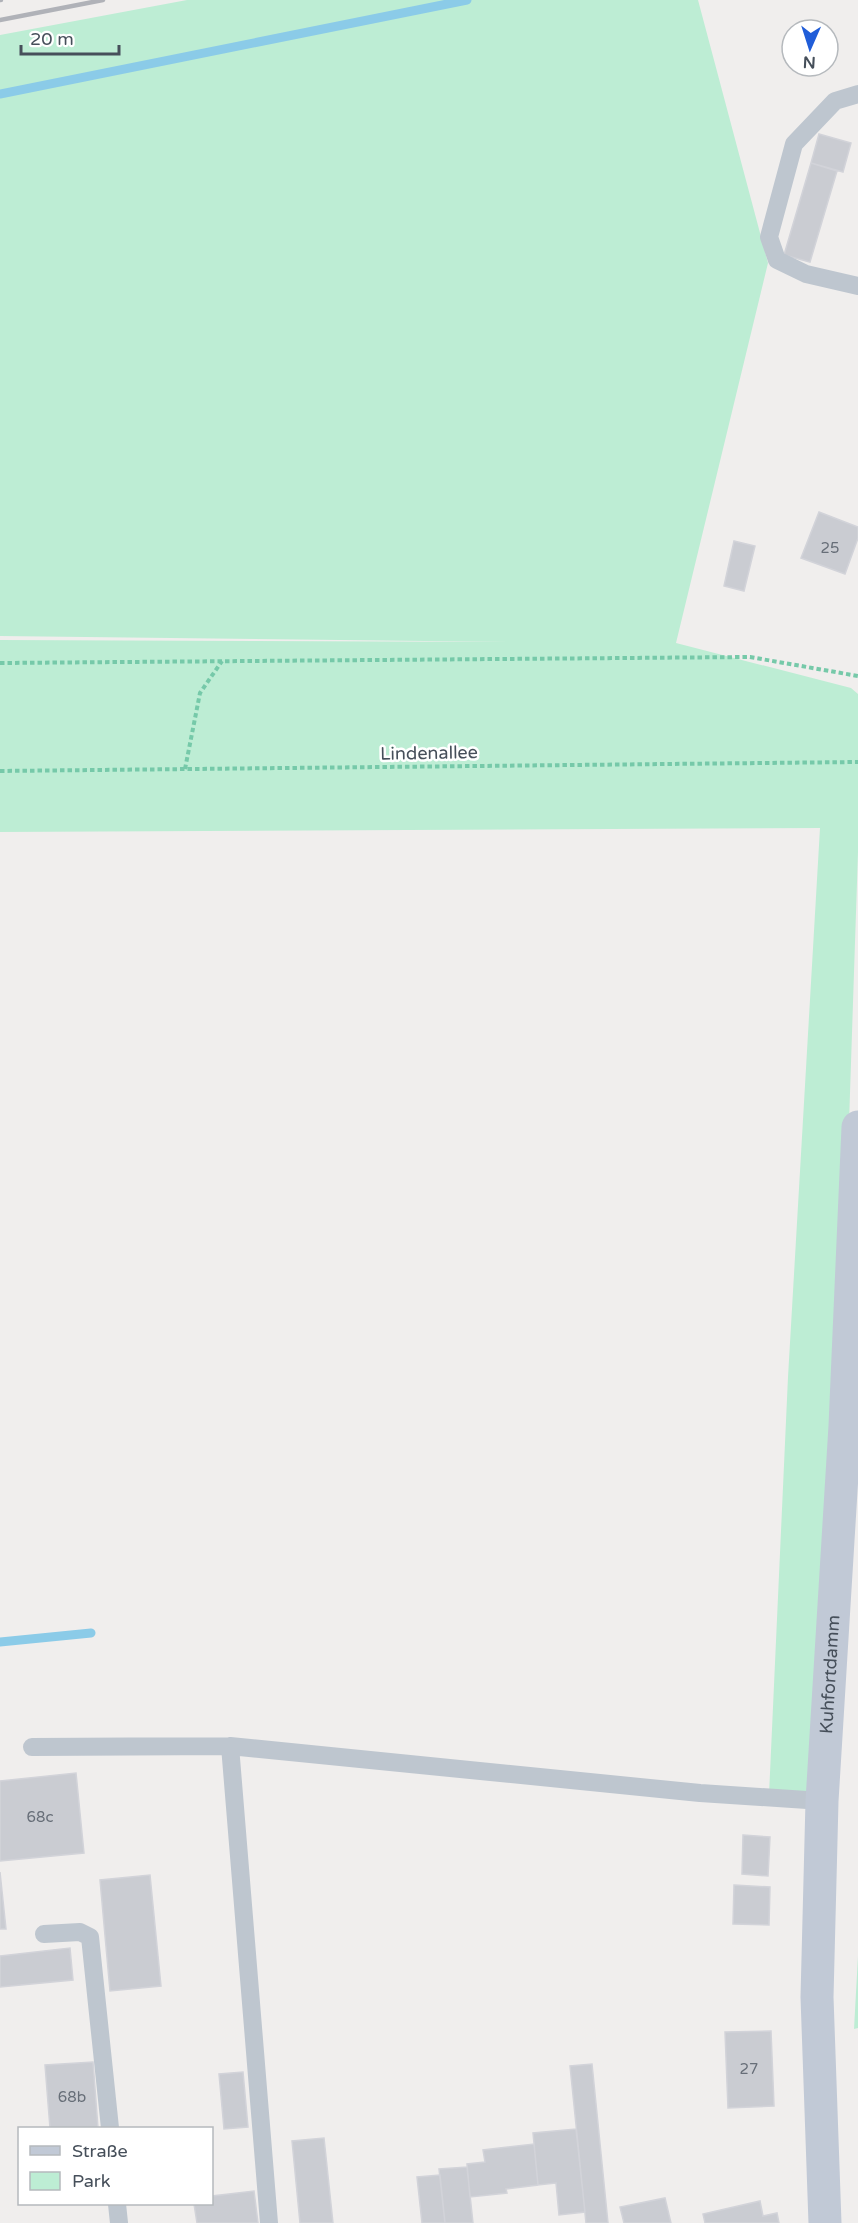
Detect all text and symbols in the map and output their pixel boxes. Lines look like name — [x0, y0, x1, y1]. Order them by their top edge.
scale bar — [21, 18, 118, 56]
north arrow — [780, 18, 840, 78]
text: 20 m — [30, 28, 74, 50]
text: N — [802, 52, 816, 72]
house number: 25 — [821, 539, 839, 557]
street label: Lindenallee — [380, 741, 478, 765]
street label: Kuhfortdamm — [815, 1614, 844, 1735]
house number: 68c — [27, 1808, 53, 1826]
house number: 27 — [740, 2060, 758, 2078]
house number: 68b — [58, 2088, 86, 2106]
legend — [18, 2127, 213, 2205]
text: Straße — [72, 2140, 128, 2162]
text: Park — [72, 2170, 111, 2192]

